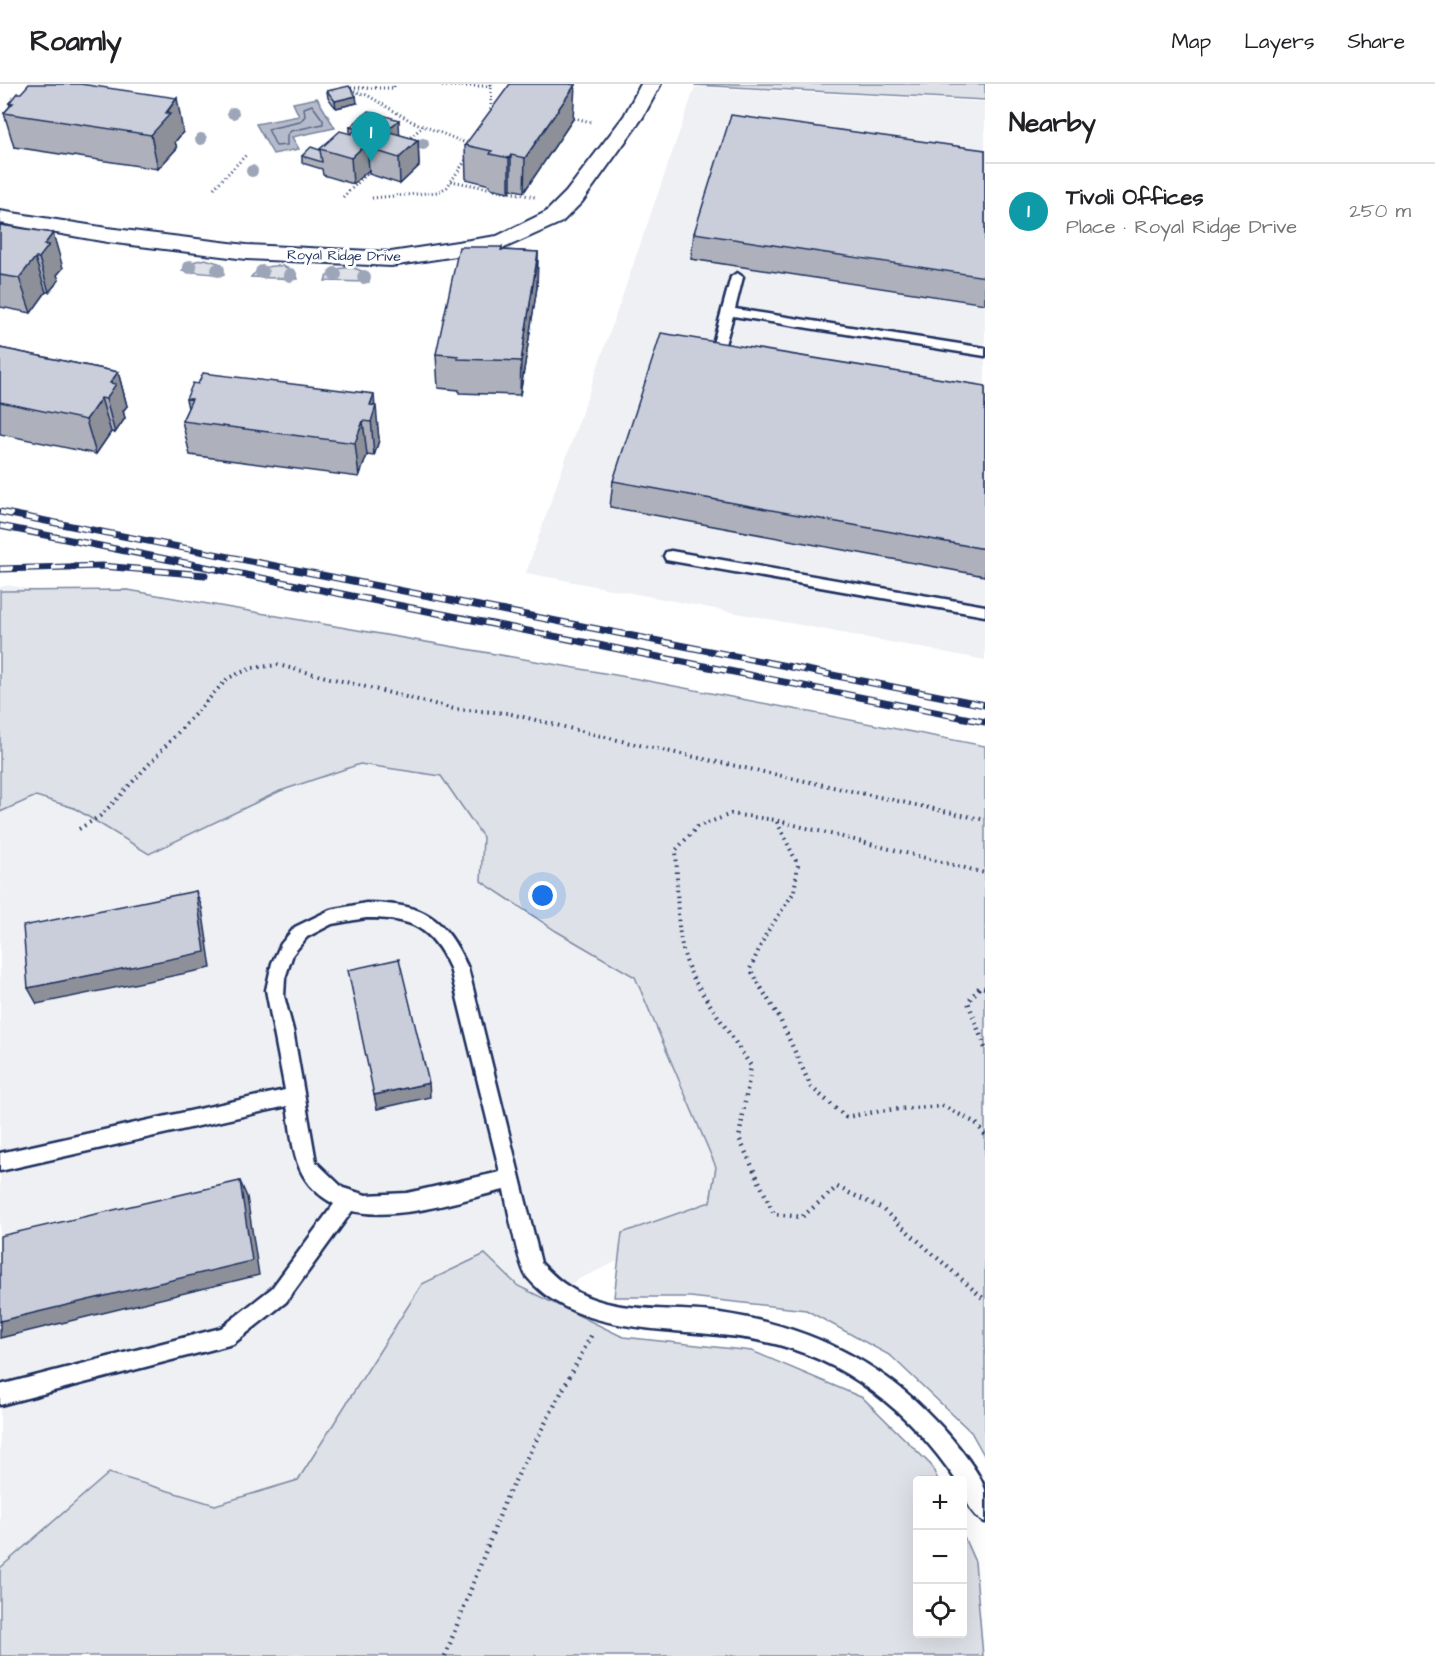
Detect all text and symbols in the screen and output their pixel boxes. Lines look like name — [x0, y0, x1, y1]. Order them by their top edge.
text: Roamly — [30, 22, 122, 61]
text: Map — [1171, 27, 1211, 56]
text: Layers — [1244, 27, 1314, 56]
text: Share — [1347, 27, 1405, 56]
text: Nearby — [1009, 105, 1096, 141]
pin: 1 — [352, 112, 391, 162]
text: Tivoli Offices — [1066, 182, 1203, 213]
text: 1 — [1027, 197, 1030, 225]
text: 250 m — [1349, 197, 1411, 225]
text: Place · Royal Ridge Drive — [1066, 213, 1297, 241]
street label: Royal Ridge Drive — [287, 245, 402, 267]
your location — [528, 881, 557, 910]
map controls — [913, 1476, 967, 1638]
button: + — [913, 1476, 967, 1530]
button: − — [913, 1530, 967, 1584]
button: locate — [913, 1584, 967, 1638]

